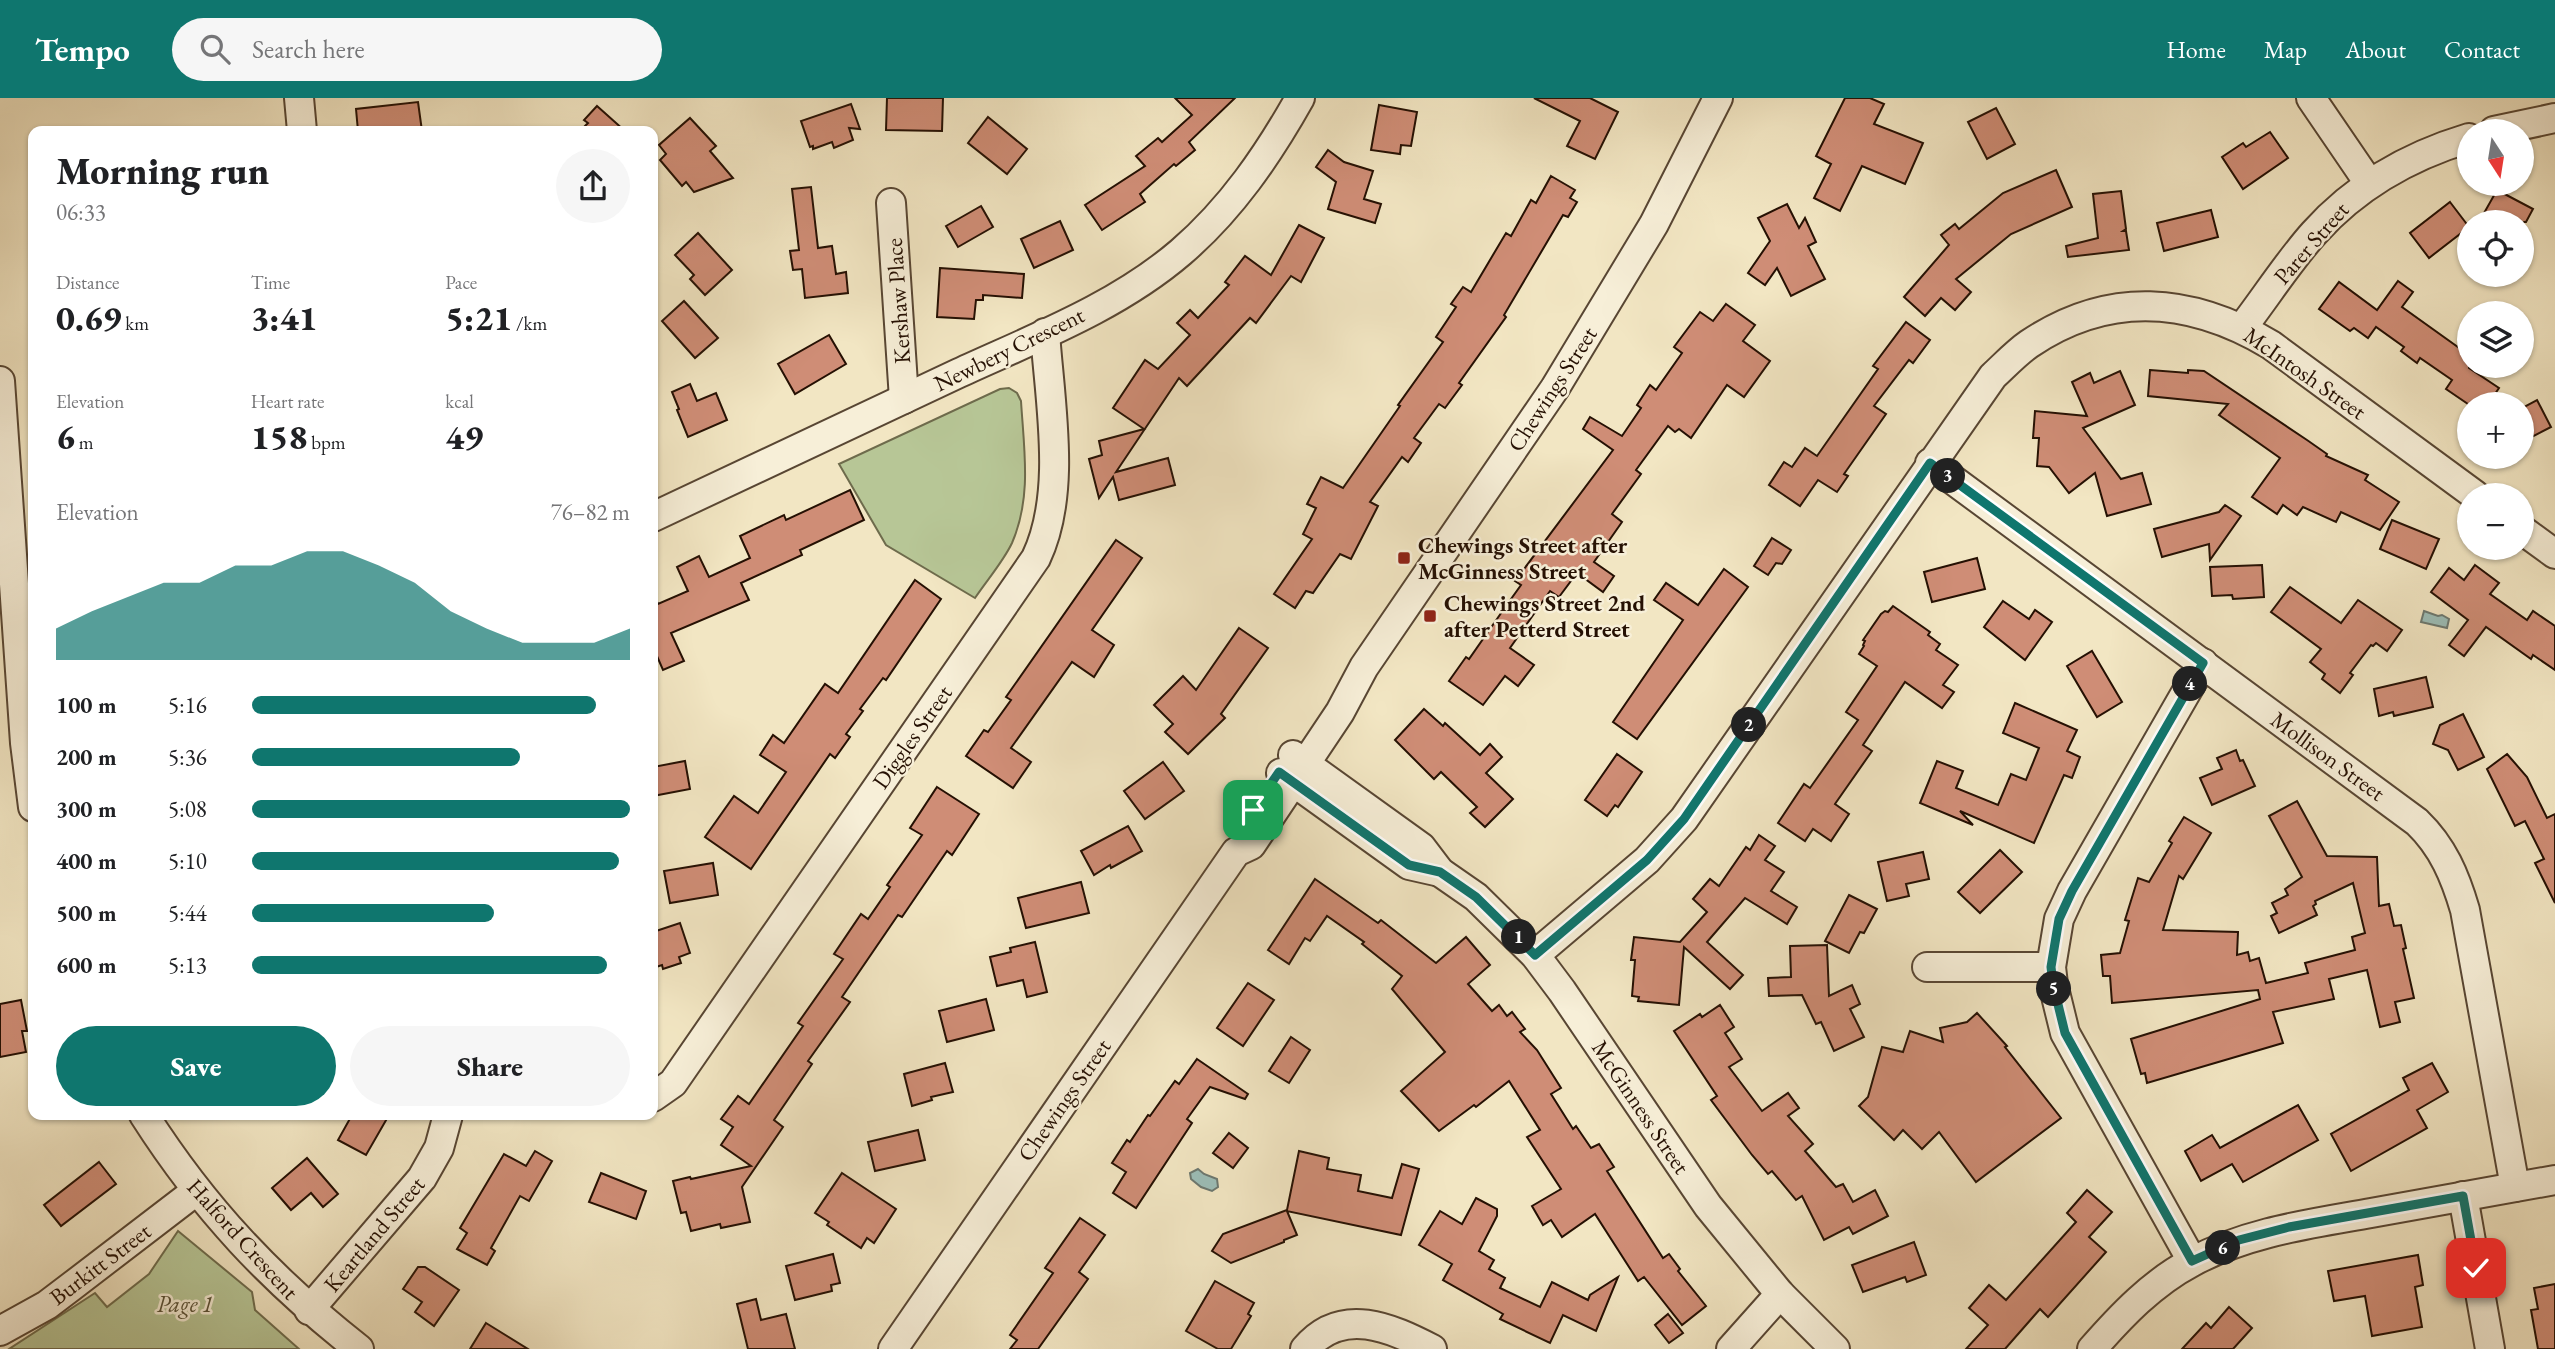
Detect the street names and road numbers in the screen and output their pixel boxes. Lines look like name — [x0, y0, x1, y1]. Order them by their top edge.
street label: Parer Street — [2267, 195, 2356, 291]
street label: Kershaw Place — [879, 237, 917, 365]
street label: Newbery Crescent — [929, 299, 1090, 398]
street label: Chewings Street — [1500, 320, 1604, 457]
street label: McIntosh Street — [2238, 320, 2373, 427]
street label: Diggles Street — [865, 679, 959, 795]
street label: Mollison Street — [2265, 704, 2392, 808]
street label: Chewings Street — [1011, 1032, 1118, 1167]
street label: McGinness Street — [1585, 1034, 1697, 1180]
street label: Keartland Street — [317, 1169, 432, 1298]
street label: Halford Crescent — [181, 1172, 306, 1306]
street label: Burkitt Street — [43, 1216, 157, 1312]

